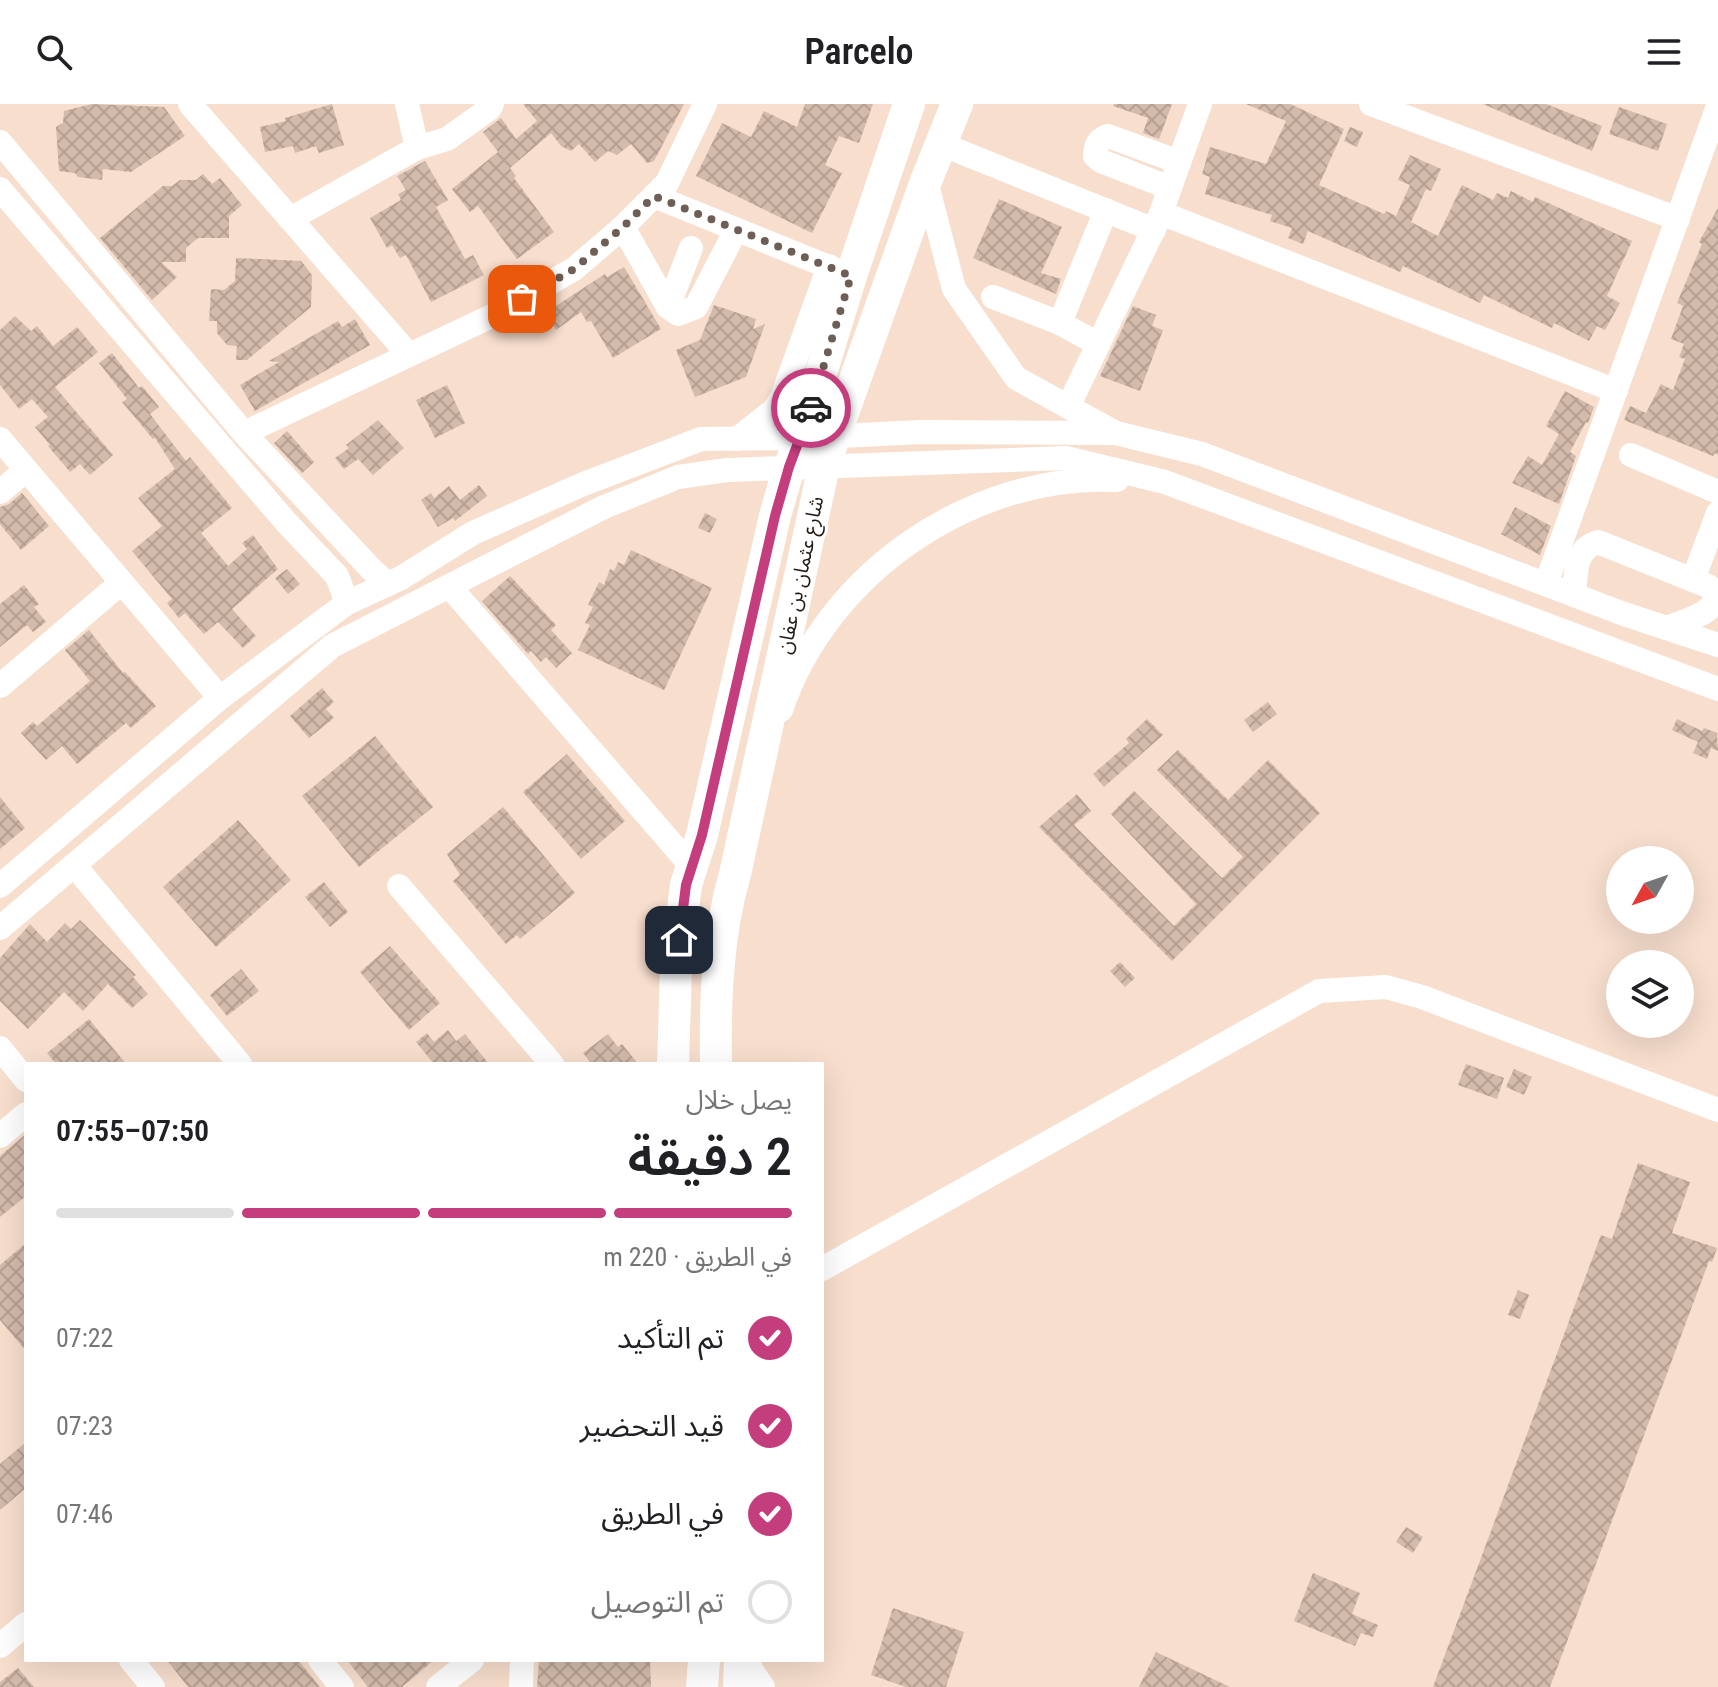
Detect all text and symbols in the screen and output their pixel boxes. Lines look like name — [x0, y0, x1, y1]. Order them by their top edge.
icon: search — [32, 30, 76, 74]
icon: menu — [1642, 30, 1686, 74]
text: Parcelo — [804, 31, 914, 73]
pin — [488, 265, 556, 333]
icon: bag — [500, 277, 544, 321]
courier — [771, 368, 851, 448]
icon: car — [789, 386, 833, 430]
street label: شارع عثمان بن عفان — [772, 494, 831, 657]
north arrow — [1606, 846, 1694, 934]
map controls — [1606, 846, 1694, 1038]
pin — [645, 906, 713, 974]
icon: home — [657, 918, 701, 962]
button: layers — [1606, 950, 1694, 1038]
text: يصل خلال — [686, 1085, 792, 1115]
text: 07:50–07:55 — [56, 1113, 209, 1148]
text: 2 دقيقة — [628, 1127, 792, 1188]
text: في الطريق · 220 m — [603, 1242, 792, 1272]
icon: check — [748, 1316, 792, 1360]
text: تم التأكيد — [617, 1320, 724, 1355]
text: 07:22 — [56, 1323, 113, 1353]
icon: check — [748, 1404, 792, 1448]
text: قيد التحضير — [580, 1408, 724, 1443]
text: 07:23 — [56, 1411, 113, 1441]
icon: check — [748, 1492, 792, 1536]
text: في الطريق — [601, 1496, 724, 1531]
text: 07:46 — [56, 1499, 113, 1529]
text: تم التوصيل — [591, 1584, 724, 1619]

